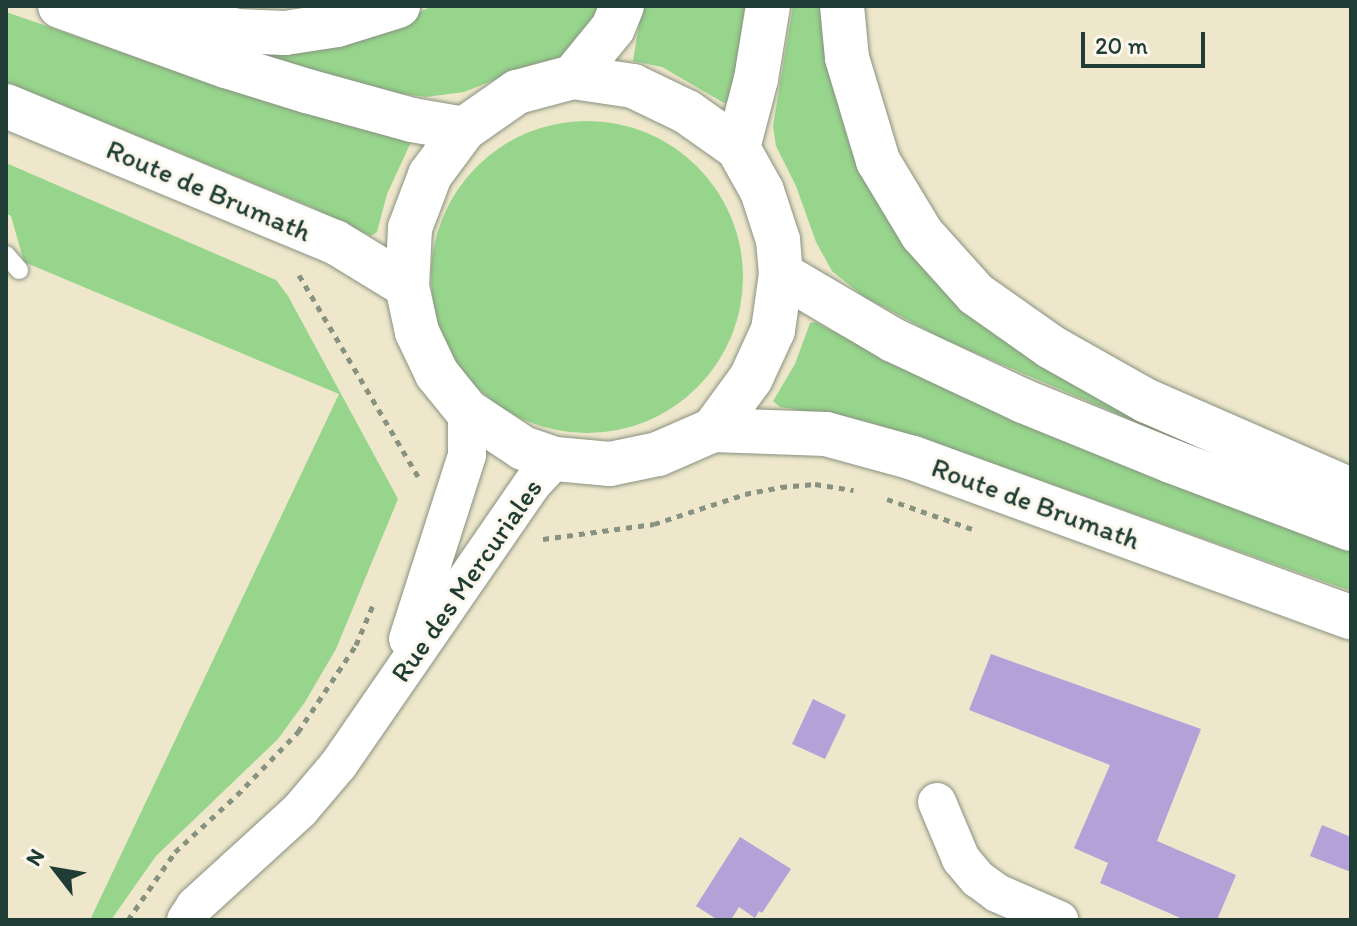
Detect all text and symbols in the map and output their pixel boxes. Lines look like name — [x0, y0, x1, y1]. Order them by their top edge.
scale bar — [1085, 16, 1209, 66]
text: 20 m — [1095, 31, 1148, 60]
street label: Route de Brumath — [102, 132, 316, 248]
street label: Route de Brumath — [928, 450, 1144, 556]
street label: Rue des Mercuriales — [383, 472, 549, 688]
north arrow — [16, 830, 96, 910]
text: N — [20, 844, 50, 871]

